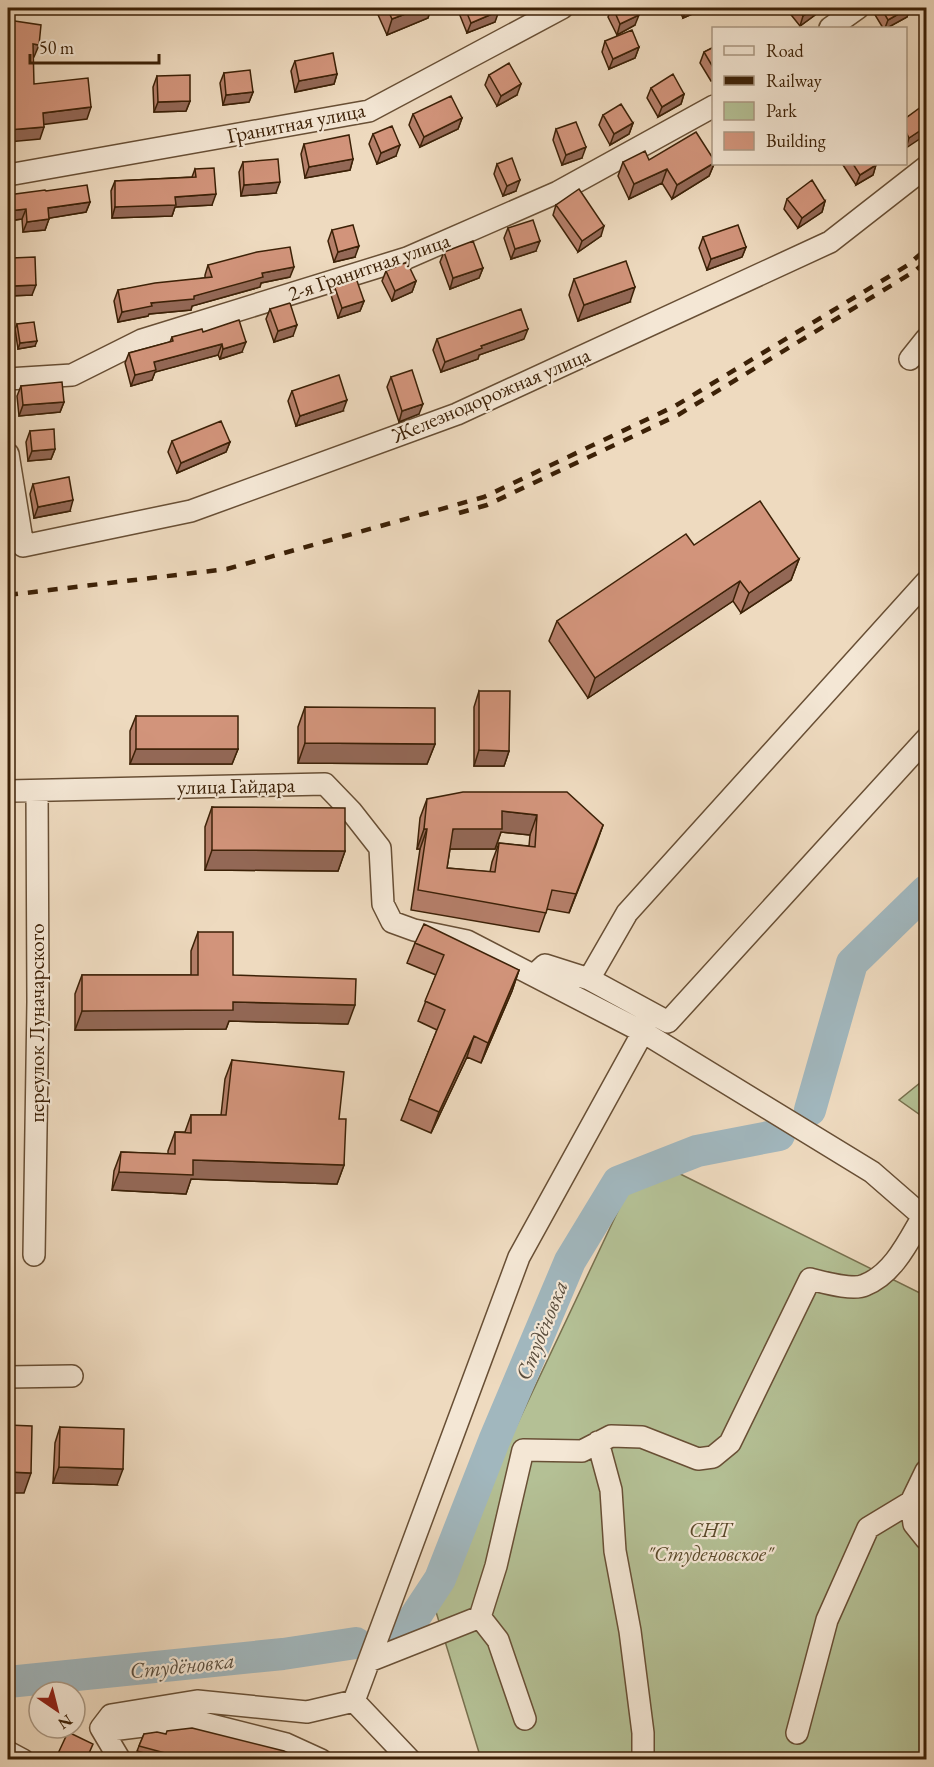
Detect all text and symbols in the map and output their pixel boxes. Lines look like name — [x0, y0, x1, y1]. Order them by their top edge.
scale bar — [30, 27, 159, 65]
legend — [712, 27, 907, 165]
text: 50 m — [39, 36, 74, 59]
text: Road — [766, 39, 805, 62]
text: Railway — [766, 69, 822, 92]
street label: Гранитная улица — [225, 96, 368, 149]
text: Park — [766, 99, 797, 122]
text: Building — [766, 129, 826, 152]
street label: 2-я Гранитная улица — [284, 226, 454, 307]
street label: Железнодорожная улица — [387, 340, 595, 449]
street label: улица Гайдара — [177, 771, 296, 800]
street label: переулок Луначарского — [23, 923, 50, 1123]
water label: Студёновка — [508, 1276, 575, 1384]
park label: СНТ "Студеновское" — [647, 1516, 775, 1567]
water label: Студёновка — [128, 1646, 236, 1685]
north arrow — [27, 1680, 87, 1740]
text: N — [54, 1710, 77, 1734]

